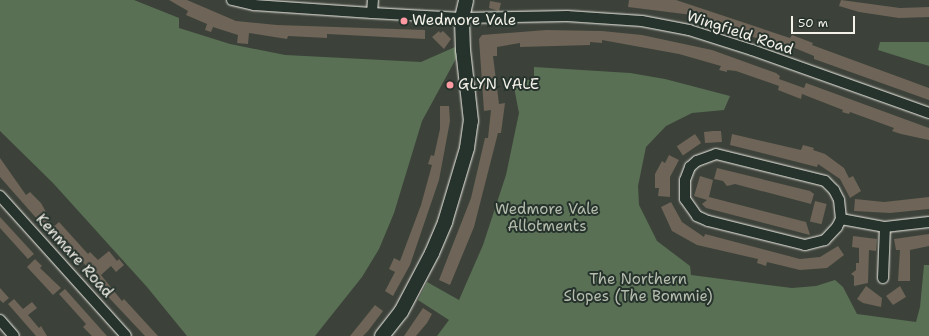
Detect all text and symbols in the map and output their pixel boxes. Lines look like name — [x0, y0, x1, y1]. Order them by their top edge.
street label: Wingfield Road — [684, 7, 796, 59]
scale bar — [793, 8, 857, 34]
place label: Wedmore Vale — [412, 12, 516, 30]
text: 50 m — [798, 15, 828, 31]
marker: Wedmore Vale — [399, 16, 409, 26]
place label: GLYN VALE — [458, 76, 539, 94]
marker: GLYN VALE — [445, 80, 455, 90]
park label: Wedmore Vale Allotments — [495, 200, 599, 235]
street label: Kenmare Road — [32, 211, 116, 301]
park label: The Northern Slopes (The Bommie) — [563, 270, 713, 305]

